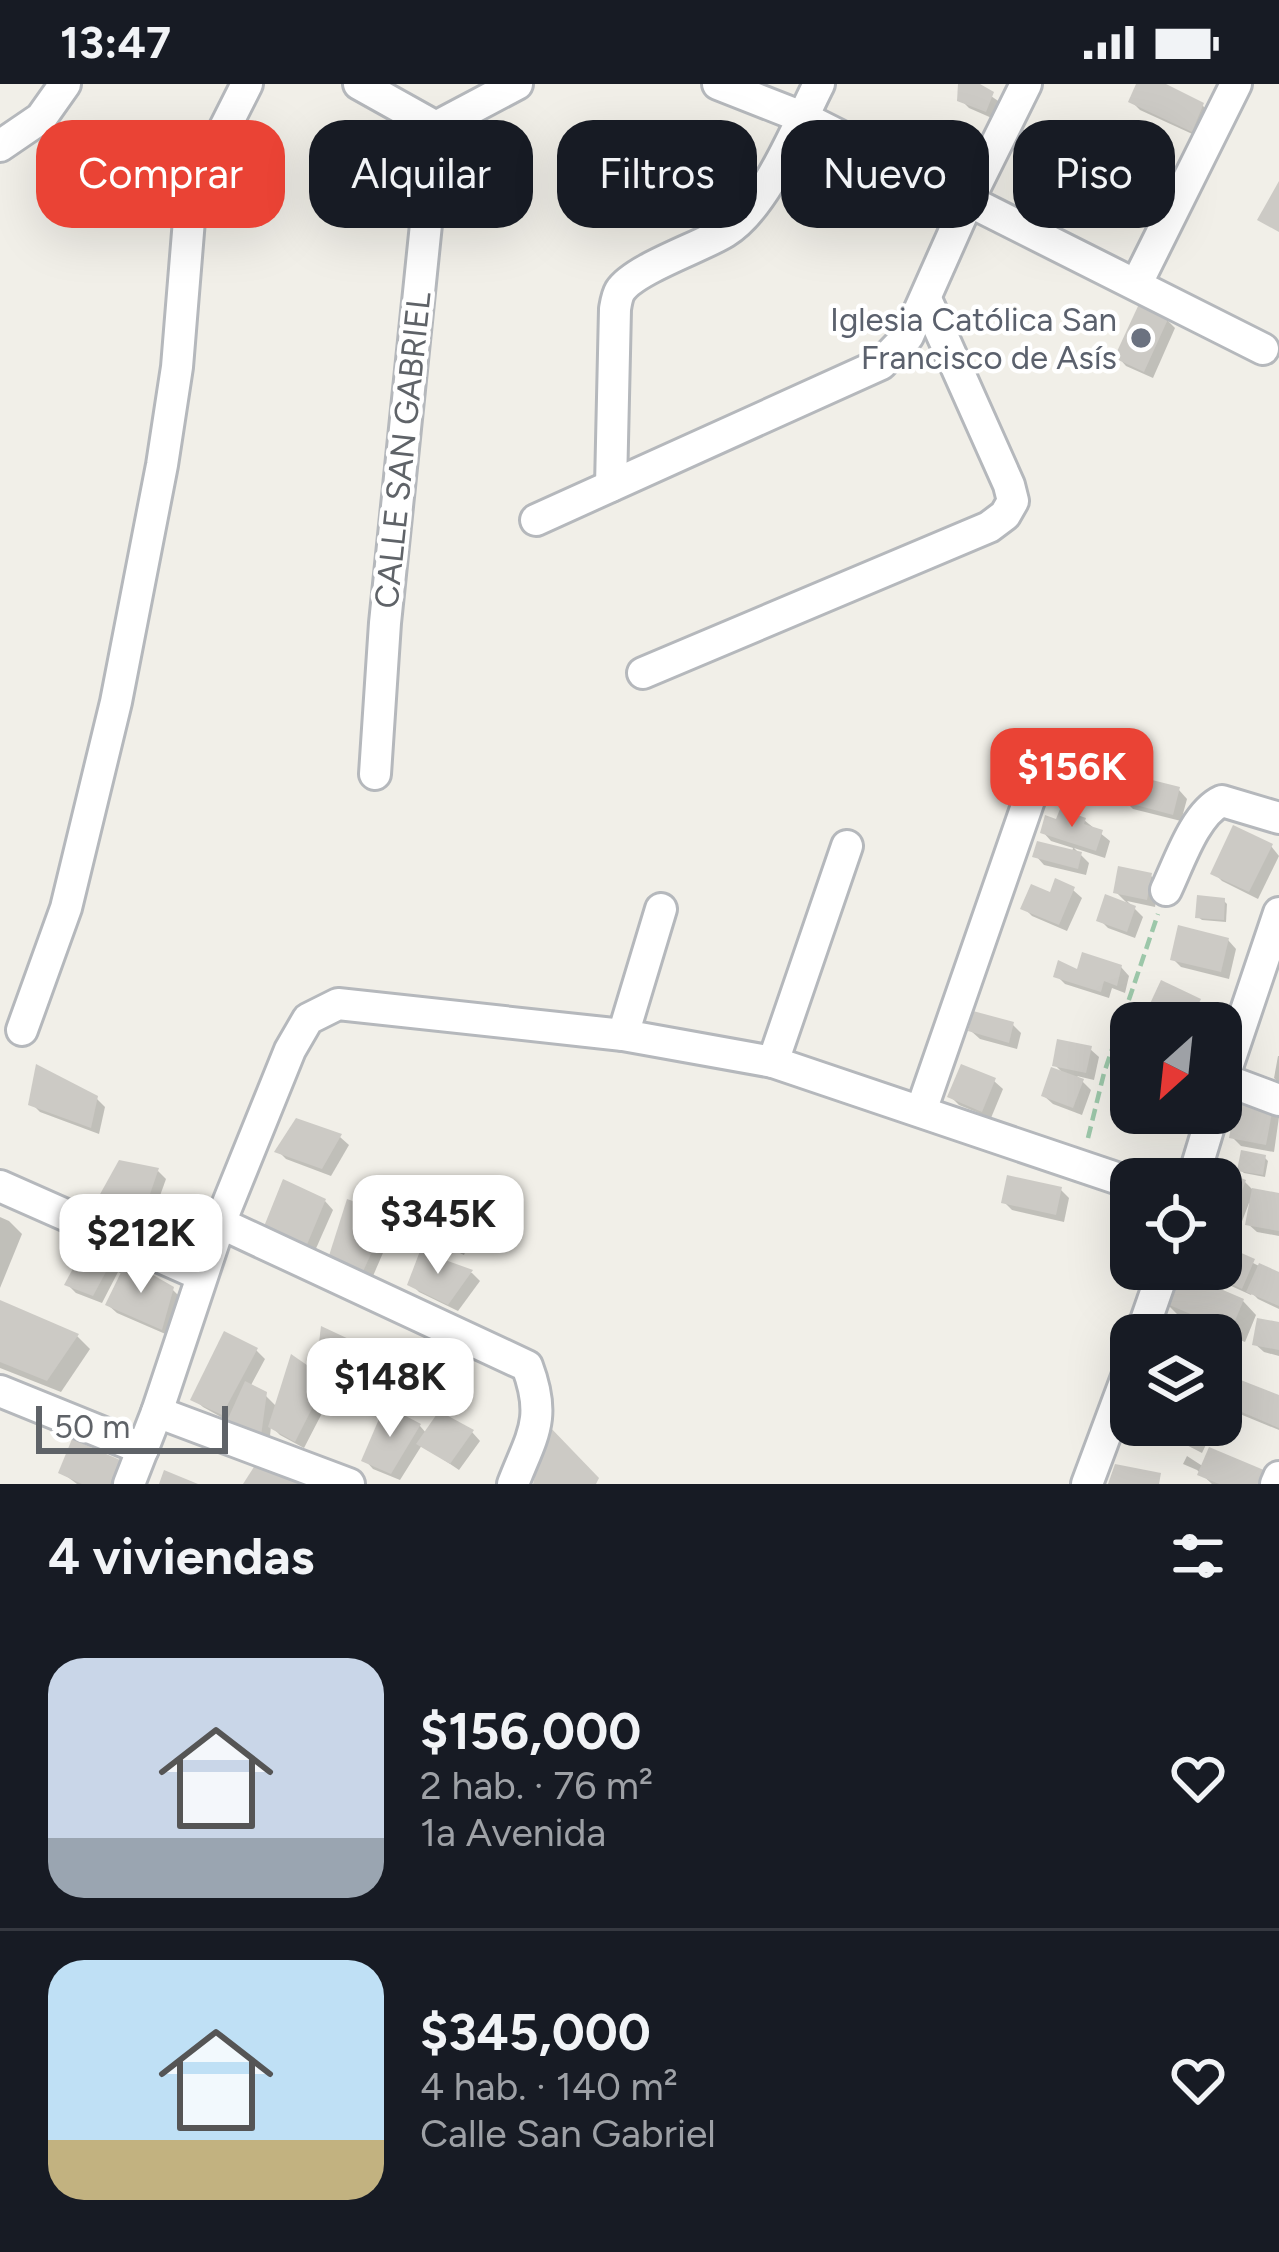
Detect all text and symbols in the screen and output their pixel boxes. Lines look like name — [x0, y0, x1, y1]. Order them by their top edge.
text: 13:47 — [60, 15, 171, 69]
chip: Comprar — [36, 120, 285, 228]
chip: Alquilar — [309, 120, 533, 228]
chip: Filtros — [557, 120, 757, 228]
chip: Nuevo — [781, 120, 989, 228]
chip: Piso — [1013, 120, 1175, 228]
street label: CALLE SAN GABRIEL — [366, 290, 439, 610]
place label: Iglesia Católica San Francisco de Asís — [830, 300, 1117, 377]
marker: Iglesia Católica San Francisco de Asís — [1128, 325, 1154, 351]
pin: $156K — [988, 728, 1156, 830]
text: $156K — [1017, 743, 1127, 790]
north arrow — [1110, 1002, 1242, 1134]
map controls — [1110, 1002, 1242, 1446]
button: locate — [1110, 1158, 1242, 1290]
pin: $345K — [354, 1175, 522, 1277]
text: $345K — [380, 1190, 496, 1237]
pin: $212K — [57, 1194, 225, 1296]
text: $212K — [86, 1209, 196, 1256]
button: layers — [1110, 1314, 1242, 1446]
pin: $148K — [306, 1338, 474, 1440]
text: $148K — [334, 1353, 446, 1400]
scale bar — [36, 1400, 228, 1453]
text: 50 m — [54, 1407, 130, 1446]
icon: filters — [1165, 1523, 1231, 1589]
text: 4 viviendas — [48, 1526, 314, 1587]
text: $156,000 — [420, 1701, 641, 1762]
icon: home — [144, 1706, 288, 1850]
icon: heart — [1165, 1745, 1231, 1811]
text: 2 hab. · 76 m² — [420, 1762, 653, 1809]
text: 1a Avenida — [420, 1809, 606, 1856]
text: $345,000 — [420, 2002, 651, 2063]
icon: home — [144, 2008, 288, 2152]
icon: heart — [1165, 2047, 1231, 2113]
text: 4 hab. · 140 m² — [420, 2063, 678, 2110]
text: Calle San Gabriel — [420, 2110, 716, 2157]

